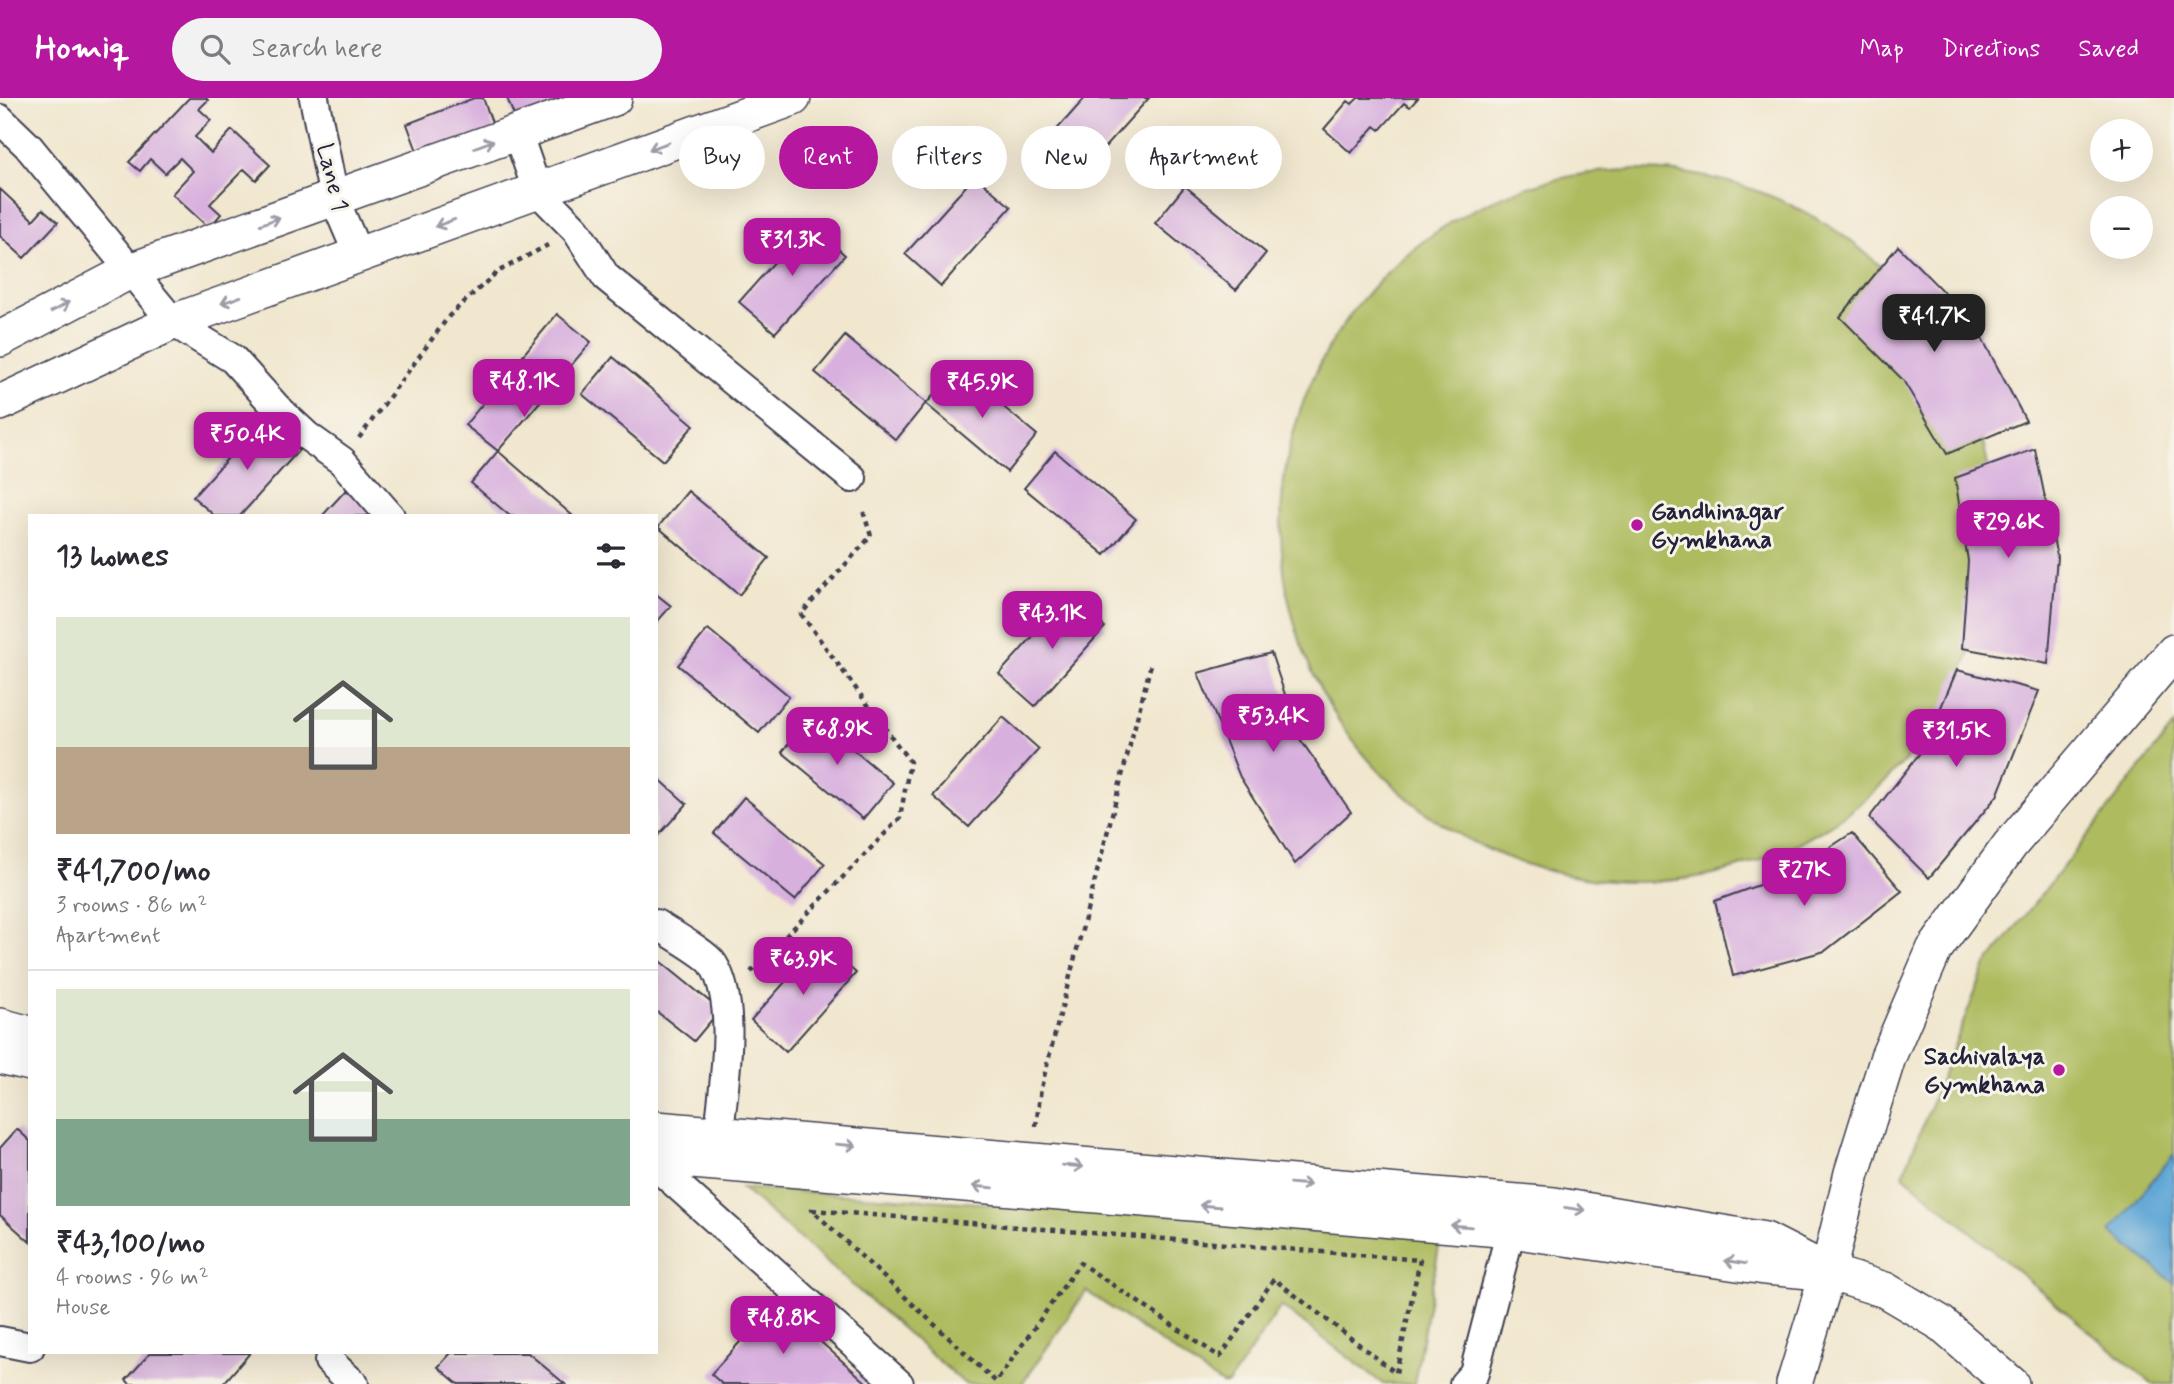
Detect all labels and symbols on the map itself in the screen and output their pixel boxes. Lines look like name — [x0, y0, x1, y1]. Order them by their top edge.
one-way arrow — [473, 137, 495, 149]
street label: Lane 1 — [308, 140, 355, 214]
one-way arrow — [649, 141, 671, 153]
one-way arrow — [259, 214, 281, 226]
one-way arrow — [435, 218, 457, 230]
pin: ₹31.3K — [735, 218, 849, 278]
pin: ₹41.7K — [1877, 294, 1991, 354]
one-way arrow — [221, 295, 243, 308]
one-way arrow — [50, 300, 70, 314]
pin: ₹48.1K — [467, 360, 581, 419]
pin: ₹45.9K — [925, 360, 1039, 420]
pin: ₹50.4K — [190, 412, 304, 472]
place label: Gandhinagar Gymkhana — [1651, 497, 1784, 556]
pin: ₹29.6K — [1951, 500, 2065, 560]
marker: Gandhinagar Gymkhana — [1629, 517, 1645, 533]
pin: ₹43.1K — [995, 592, 1109, 651]
pin: ₹53.4K — [1216, 694, 1330, 754]
pin: ₹68.9K — [780, 708, 894, 767]
pin: ₹31.5K — [1899, 710, 2013, 769]
pin: ₹27K — [1763, 848, 1845, 908]
pin: ₹63.9K — [746, 937, 860, 997]
place label: Sachivalaya Gymkhana — [1924, 1042, 2045, 1101]
marker: Sachivalaya Gymkhana — [2051, 1062, 2067, 1078]
one-way arrow — [835, 1139, 857, 1152]
one-way arrow — [1061, 1160, 1084, 1173]
one-way arrow — [1288, 1178, 1310, 1191]
one-way arrow — [973, 1180, 995, 1193]
one-way arrow — [1199, 1199, 1222, 1212]
one-way arrow — [1563, 1203, 1586, 1216]
one-way arrow — [1451, 1219, 1473, 1232]
one-way arrow — [1724, 1256, 1747, 1269]
pin: ₹48.8K — [726, 1296, 840, 1356]

